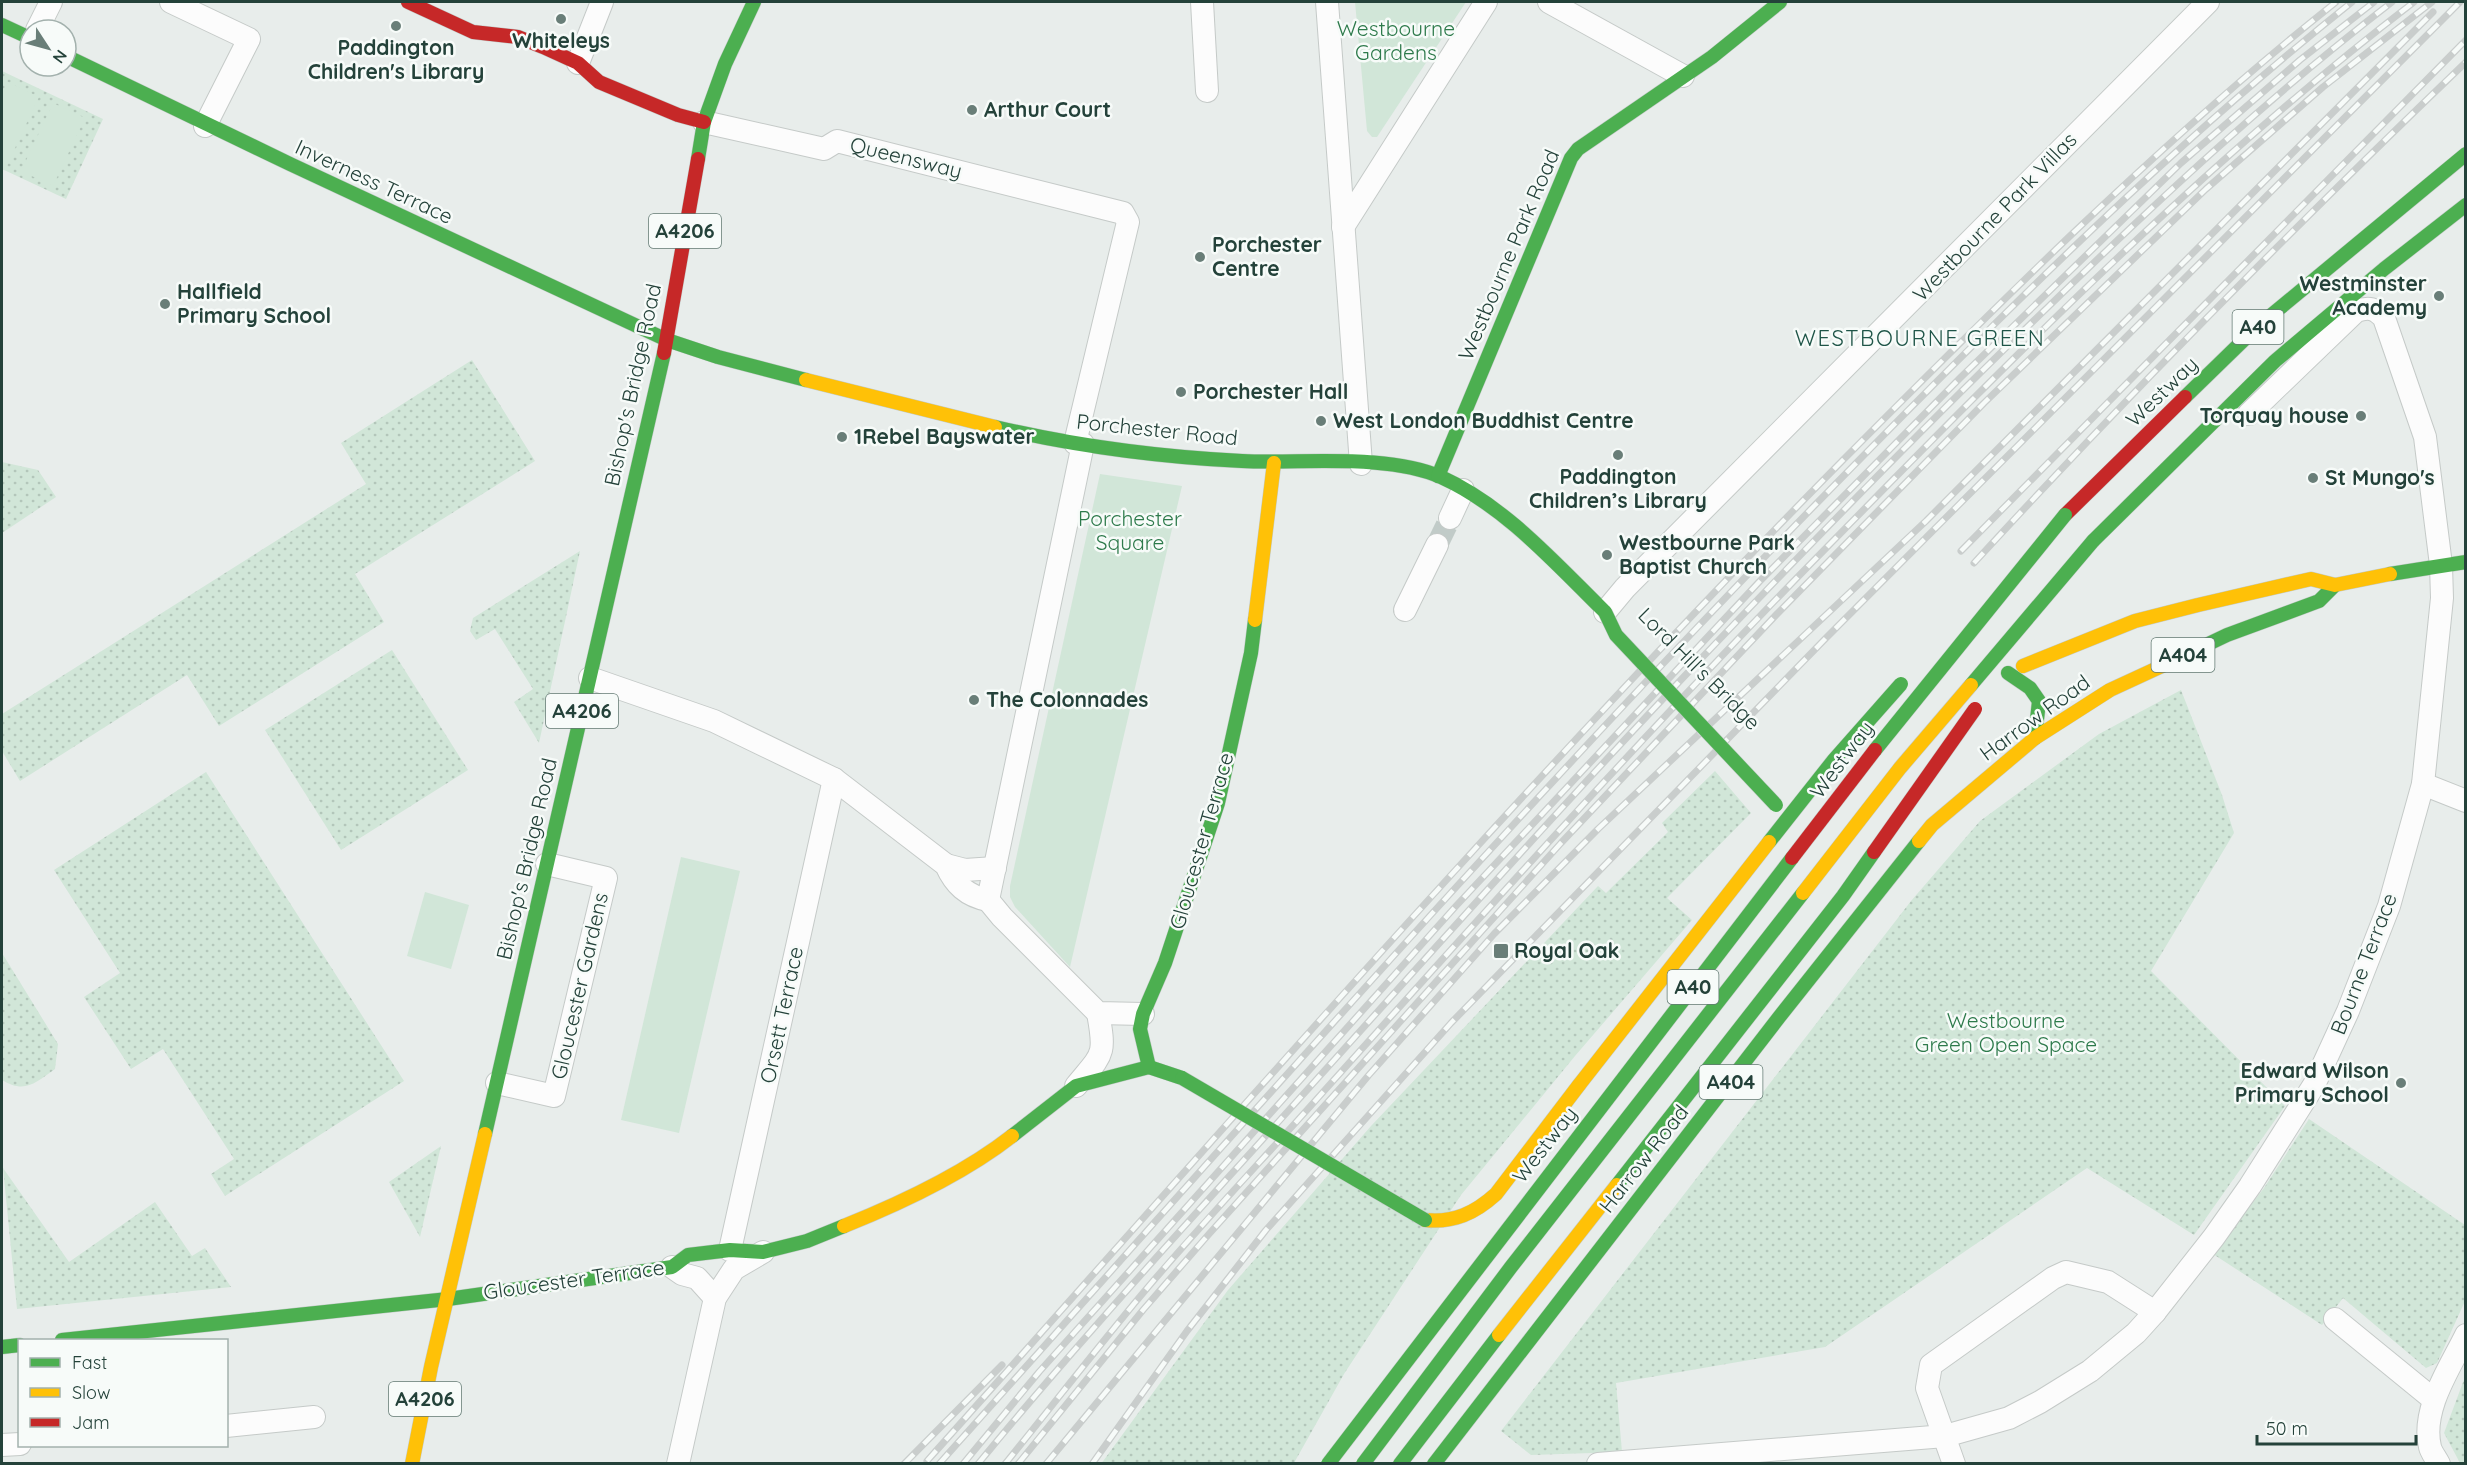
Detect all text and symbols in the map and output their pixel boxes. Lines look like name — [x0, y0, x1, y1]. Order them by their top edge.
marker: Whiteleys — [554, 12, 568, 26]
park label: Westbourne Gardens — [1337, 15, 1455, 65]
north arrow — [18, 18, 78, 78]
marker: Paddington Children's Library — [389, 19, 403, 33]
place label: Whiteleys — [512, 27, 610, 53]
place label: Paddington Children's Library — [308, 34, 484, 84]
text: N — [49, 46, 72, 67]
place label: Arthur Court — [984, 96, 1111, 122]
marker: Arthur Court — [965, 103, 979, 117]
street label: Westbourne Park Villas — [1907, 126, 2082, 306]
street label: Queensway — [848, 131, 965, 183]
street label: Inverness Terrace — [291, 133, 457, 229]
street label: Westbourne Park Road — [1452, 145, 1564, 364]
road number: A4206 — [649, 214, 721, 248]
place label: Porchester Centre — [1212, 231, 1322, 281]
marker: Porchester Centre — [1193, 250, 1207, 264]
place label: Westminster Academy — [2299, 270, 2427, 320]
place label: Hallfield Primary School — [177, 278, 331, 328]
street label: Bishop's Bridge Road — [598, 281, 666, 488]
marker: Westminster Academy — [2432, 289, 2446, 303]
marker: Hallfield Primary School — [158, 297, 172, 311]
road number: A40 — [2232, 310, 2284, 344]
district label: WESTBOURNE GREEN — [1795, 324, 2045, 352]
street label: Westway — [2120, 351, 2203, 432]
place label: Porchester Hall — [1193, 378, 1348, 404]
marker: Porchester Hall — [1174, 385, 1188, 399]
place label: Torquay house — [2199, 402, 2349, 428]
place label: West London Buddhist Centre — [1333, 407, 1634, 433]
street label: Porchester Road — [1075, 408, 1239, 450]
marker: Torquay house — [2354, 409, 2368, 423]
marker: West London Buddhist Centre — [1314, 414, 1328, 428]
place label: 1Rebel Bayswater — [854, 423, 1035, 449]
marker: 1Rebel Bayswater — [835, 430, 849, 444]
marker: Paddington Children’s Library — [1611, 448, 1625, 462]
place label: Paddington Children’s Library — [1529, 463, 1707, 513]
place label: St Mungo's — [2325, 464, 2435, 490]
marker: St Mungo's — [2306, 471, 2320, 485]
park label: Porchester Square — [1078, 505, 1182, 555]
place label: Westbourne Park Baptist Church — [1619, 529, 1795, 579]
marker: Westbourne Park Baptist Church — [1600, 548, 1614, 562]
street label: Lord Hill's Bridge — [1633, 602, 1766, 735]
road number: A404 — [2152, 638, 2214, 672]
street label: Harrow Road — [1974, 669, 2095, 766]
place label: The Colonnades — [986, 686, 1148, 712]
marker: The Colonnades — [967, 693, 981, 707]
road number: A4206 — [546, 694, 618, 728]
street label: Westway — [1804, 716, 1879, 803]
street label: Gloucester Terrace — [1163, 749, 1239, 932]
street label: Bishop's Bridge Road — [490, 755, 562, 962]
street label: Bourne Terrace — [2324, 889, 2402, 1038]
street label: Gloucester Gardens — [545, 890, 613, 1082]
place label: Royal Oak — [1514, 937, 1620, 963]
marker: Royal Oak — [1492, 942, 1510, 960]
street label: Orsett Terrace — [754, 944, 808, 1086]
road number: A40 — [1668, 970, 1718, 1004]
park label: Westbourne Green Open Space — [1915, 1007, 2097, 1057]
place label: Edward Wilson Primary School — [2235, 1057, 2389, 1107]
road number: A404 — [1700, 1065, 1762, 1099]
marker: Edward Wilson Primary School — [2394, 1076, 2408, 1090]
street label: Harrow Road — [1593, 1099, 1693, 1218]
street label: Westway — [1506, 1101, 1582, 1188]
street label: Gloucester Terrace — [482, 1253, 666, 1305]
legend — [18, 1339, 228, 1447]
text: Fast — [72, 1351, 107, 1374]
text: Slow — [72, 1381, 110, 1404]
road number: A4206 — [389, 1382, 461, 1416]
scale bar — [2257, 1408, 2416, 1446]
text: Jam — [72, 1411, 110, 1434]
text: 50 m — [2266, 1417, 2308, 1440]

